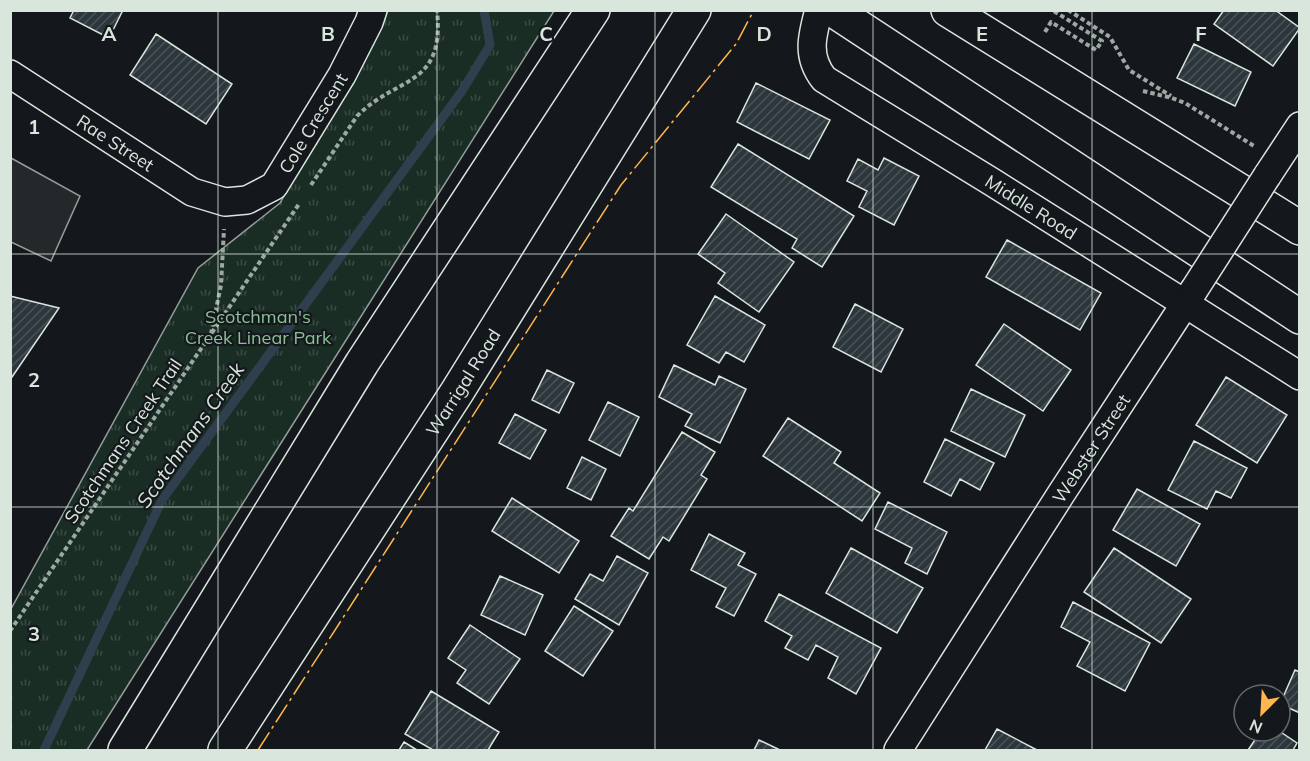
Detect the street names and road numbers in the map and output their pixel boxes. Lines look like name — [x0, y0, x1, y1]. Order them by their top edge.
street label: Cole Crescent — [273, 68, 352, 177]
street label: Rae Street — [73, 109, 159, 176]
street label: Middle Road — [981, 169, 1082, 244]
street label: Warrigal Road — [420, 324, 505, 440]
street label: Scotchmans Creek Trail — [59, 354, 187, 528]
street label: Webster Street — [1047, 389, 1135, 507]

